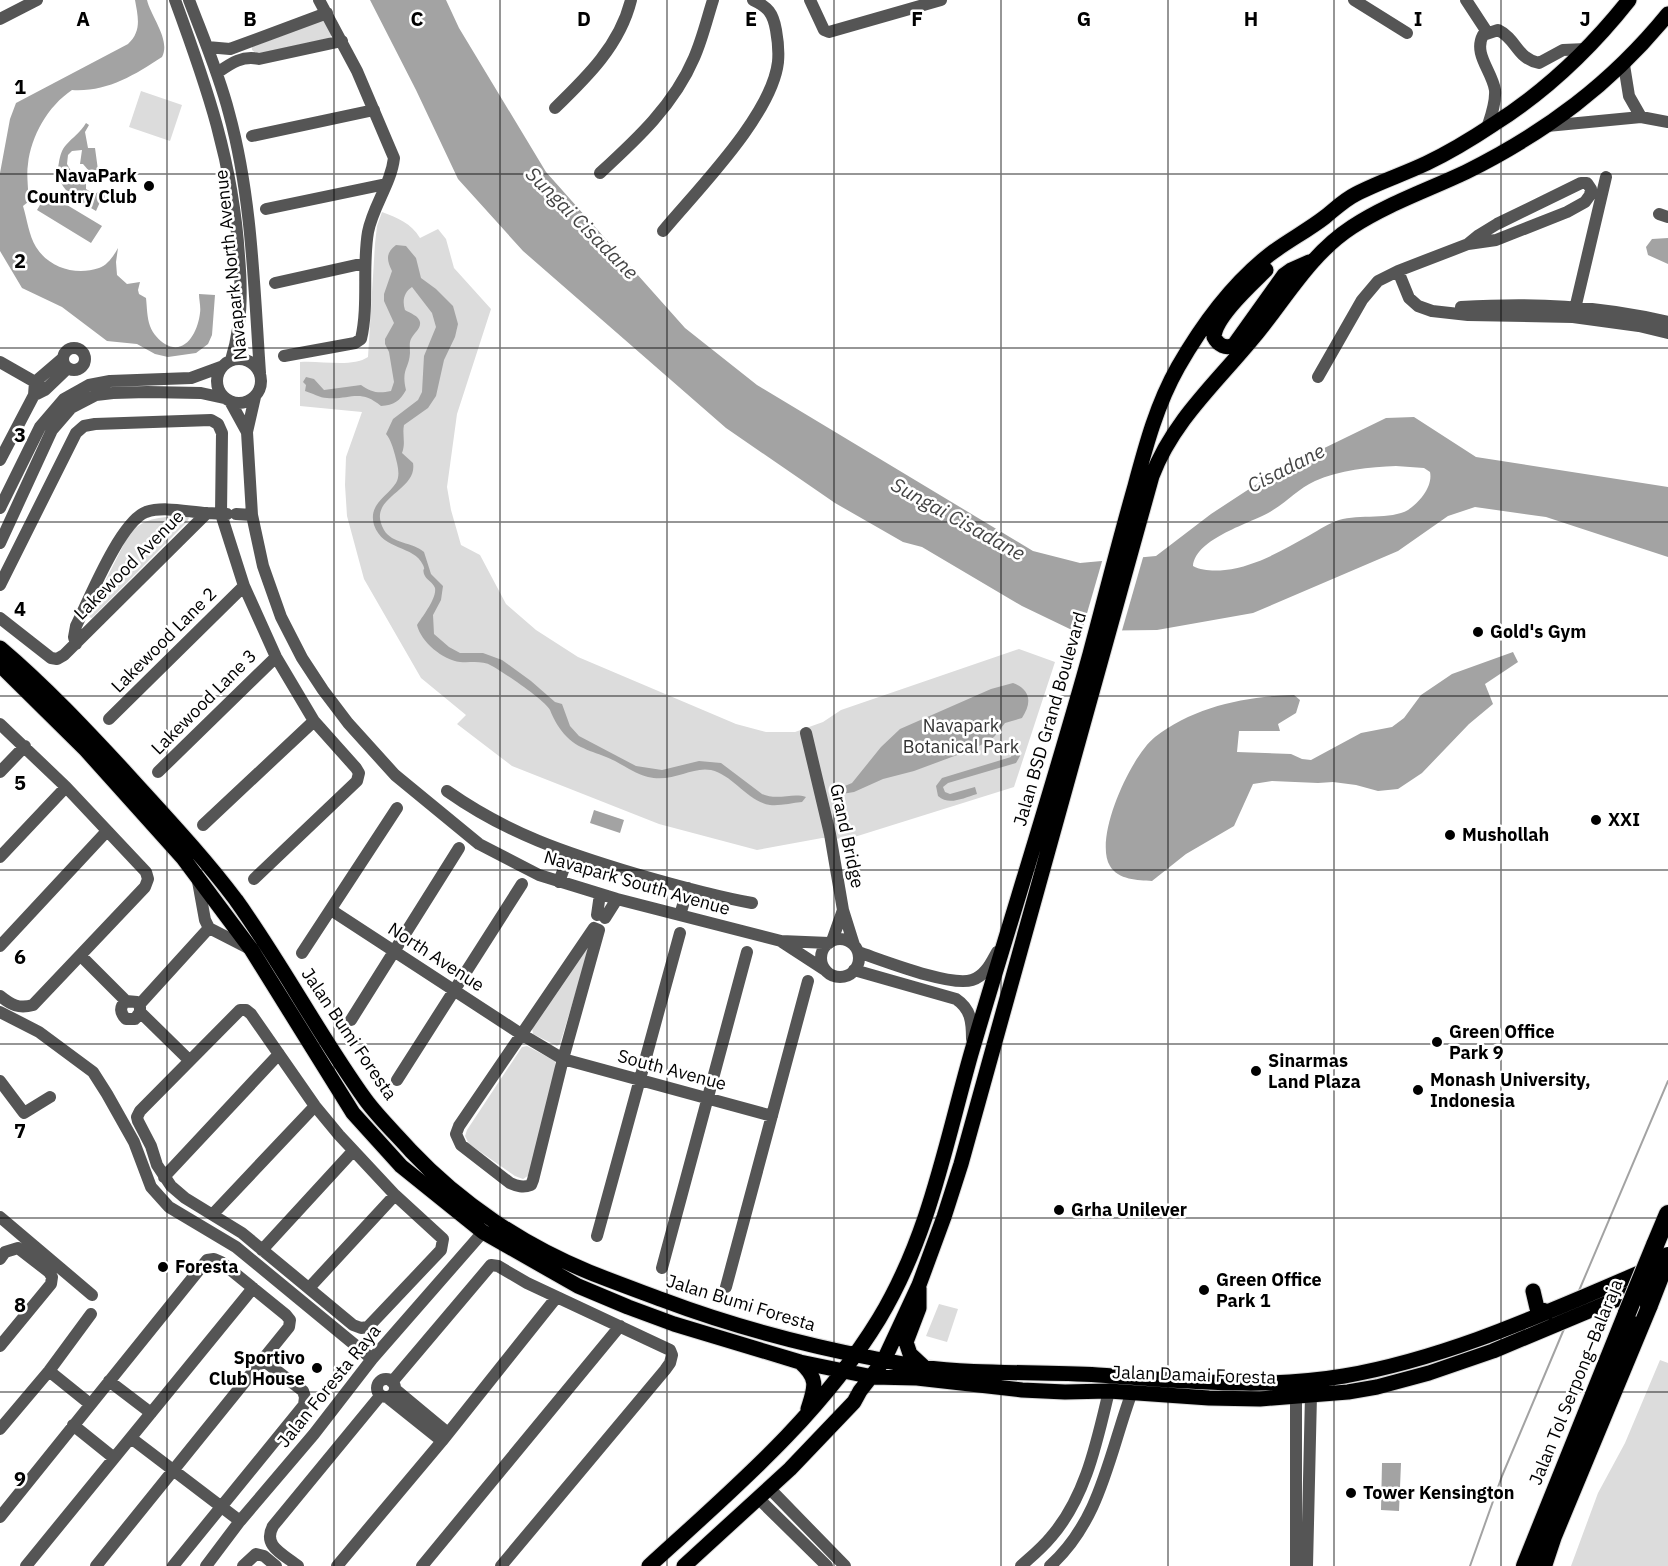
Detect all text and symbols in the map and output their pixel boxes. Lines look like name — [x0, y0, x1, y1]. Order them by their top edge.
text: A — [76, 5, 90, 32]
text: B — [243, 5, 257, 32]
text: C — [410, 5, 424, 32]
text: D — [577, 5, 591, 32]
text: E — [745, 5, 757, 32]
text: F — [911, 5, 923, 32]
text: G — [1077, 5, 1091, 32]
text: H — [1244, 5, 1258, 32]
text: I — [1414, 5, 1422, 32]
text: J — [1579, 5, 1591, 32]
text: 1 — [14, 73, 26, 100]
water label: Sungai Cisadane — [520, 160, 645, 285]
place label: NavaPark Country Club — [27, 164, 138, 208]
street label: Navapark North Avenue — [209, 169, 252, 361]
marker: NavaPark Country Club — [142, 179, 156, 193]
text: 2 — [14, 247, 26, 274]
text: 3 — [14, 421, 26, 448]
water label: Cisadane — [1243, 437, 1329, 498]
water label: Sungai Cisadane — [886, 471, 1030, 567]
street label: Lakewood Avenue — [69, 505, 189, 624]
street label: Lakewood Lane 2 — [106, 582, 221, 697]
text: 4 — [14, 595, 26, 622]
street label: Jalan BSD Grand Boulevard — [1008, 609, 1091, 829]
place label: Gold's Gym — [1490, 620, 1586, 643]
marker: Gold's Gym — [1471, 625, 1485, 639]
street label: Lakewood Lane 3 — [146, 644, 261, 759]
park label: Navapark Botanical Park — [903, 714, 1020, 758]
text: 5 — [14, 769, 26, 796]
street label: Grand Bridge — [825, 782, 870, 890]
place label: XXI — [1608, 808, 1640, 831]
marker: XXI — [1589, 813, 1603, 827]
place label: Mushollah — [1462, 823, 1549, 846]
marker: Mushollah — [1443, 828, 1457, 842]
street label: Navapark South Avenue — [541, 845, 733, 920]
street label: North Avenue — [384, 917, 489, 996]
text: 6 — [14, 943, 26, 970]
street label: Jalan Bumi Foresta — [297, 963, 402, 1105]
place label: Green Office Park 9 — [1449, 1020, 1555, 1064]
marker: Green Office Park 9 — [1430, 1035, 1444, 1049]
street label: South Avenue — [615, 1044, 729, 1095]
place label: Sinarmas Land Plaza — [1268, 1049, 1361, 1093]
marker: Sinarmas Land Plaza — [1249, 1064, 1263, 1078]
place label: Monash University, Indonesia — [1430, 1068, 1591, 1112]
marker: Monash University, Indonesia — [1411, 1083, 1425, 1097]
text: 7 — [14, 1117, 26, 1144]
place label: Grha Unilever — [1071, 1198, 1187, 1221]
marker: Grha Unilever — [1052, 1203, 1066, 1217]
place label: Foresta — [175, 1255, 238, 1278]
marker: Foresta — [156, 1260, 170, 1274]
place label: Green Office Park 1 — [1216, 1268, 1322, 1312]
street label: Jalan Bumi Foresta — [664, 1269, 819, 1336]
street label: Jalan Tol Serpong–Balaraja — [1524, 1275, 1628, 1488]
marker: Green Office Park 1 — [1197, 1283, 1211, 1297]
text: 8 — [14, 1291, 26, 1318]
street label: Jalan Foresta Raya — [272, 1319, 386, 1452]
place label: Sportivo Club House — [209, 1346, 305, 1390]
street label: Jalan Damai Foresta — [1112, 1360, 1277, 1389]
marker: Sportivo Club House — [310, 1361, 324, 1375]
text: 9 — [14, 1465, 26, 1492]
place label: Tower Kensington — [1363, 1481, 1514, 1504]
marker: Tower Kensington — [1344, 1486, 1358, 1500]

